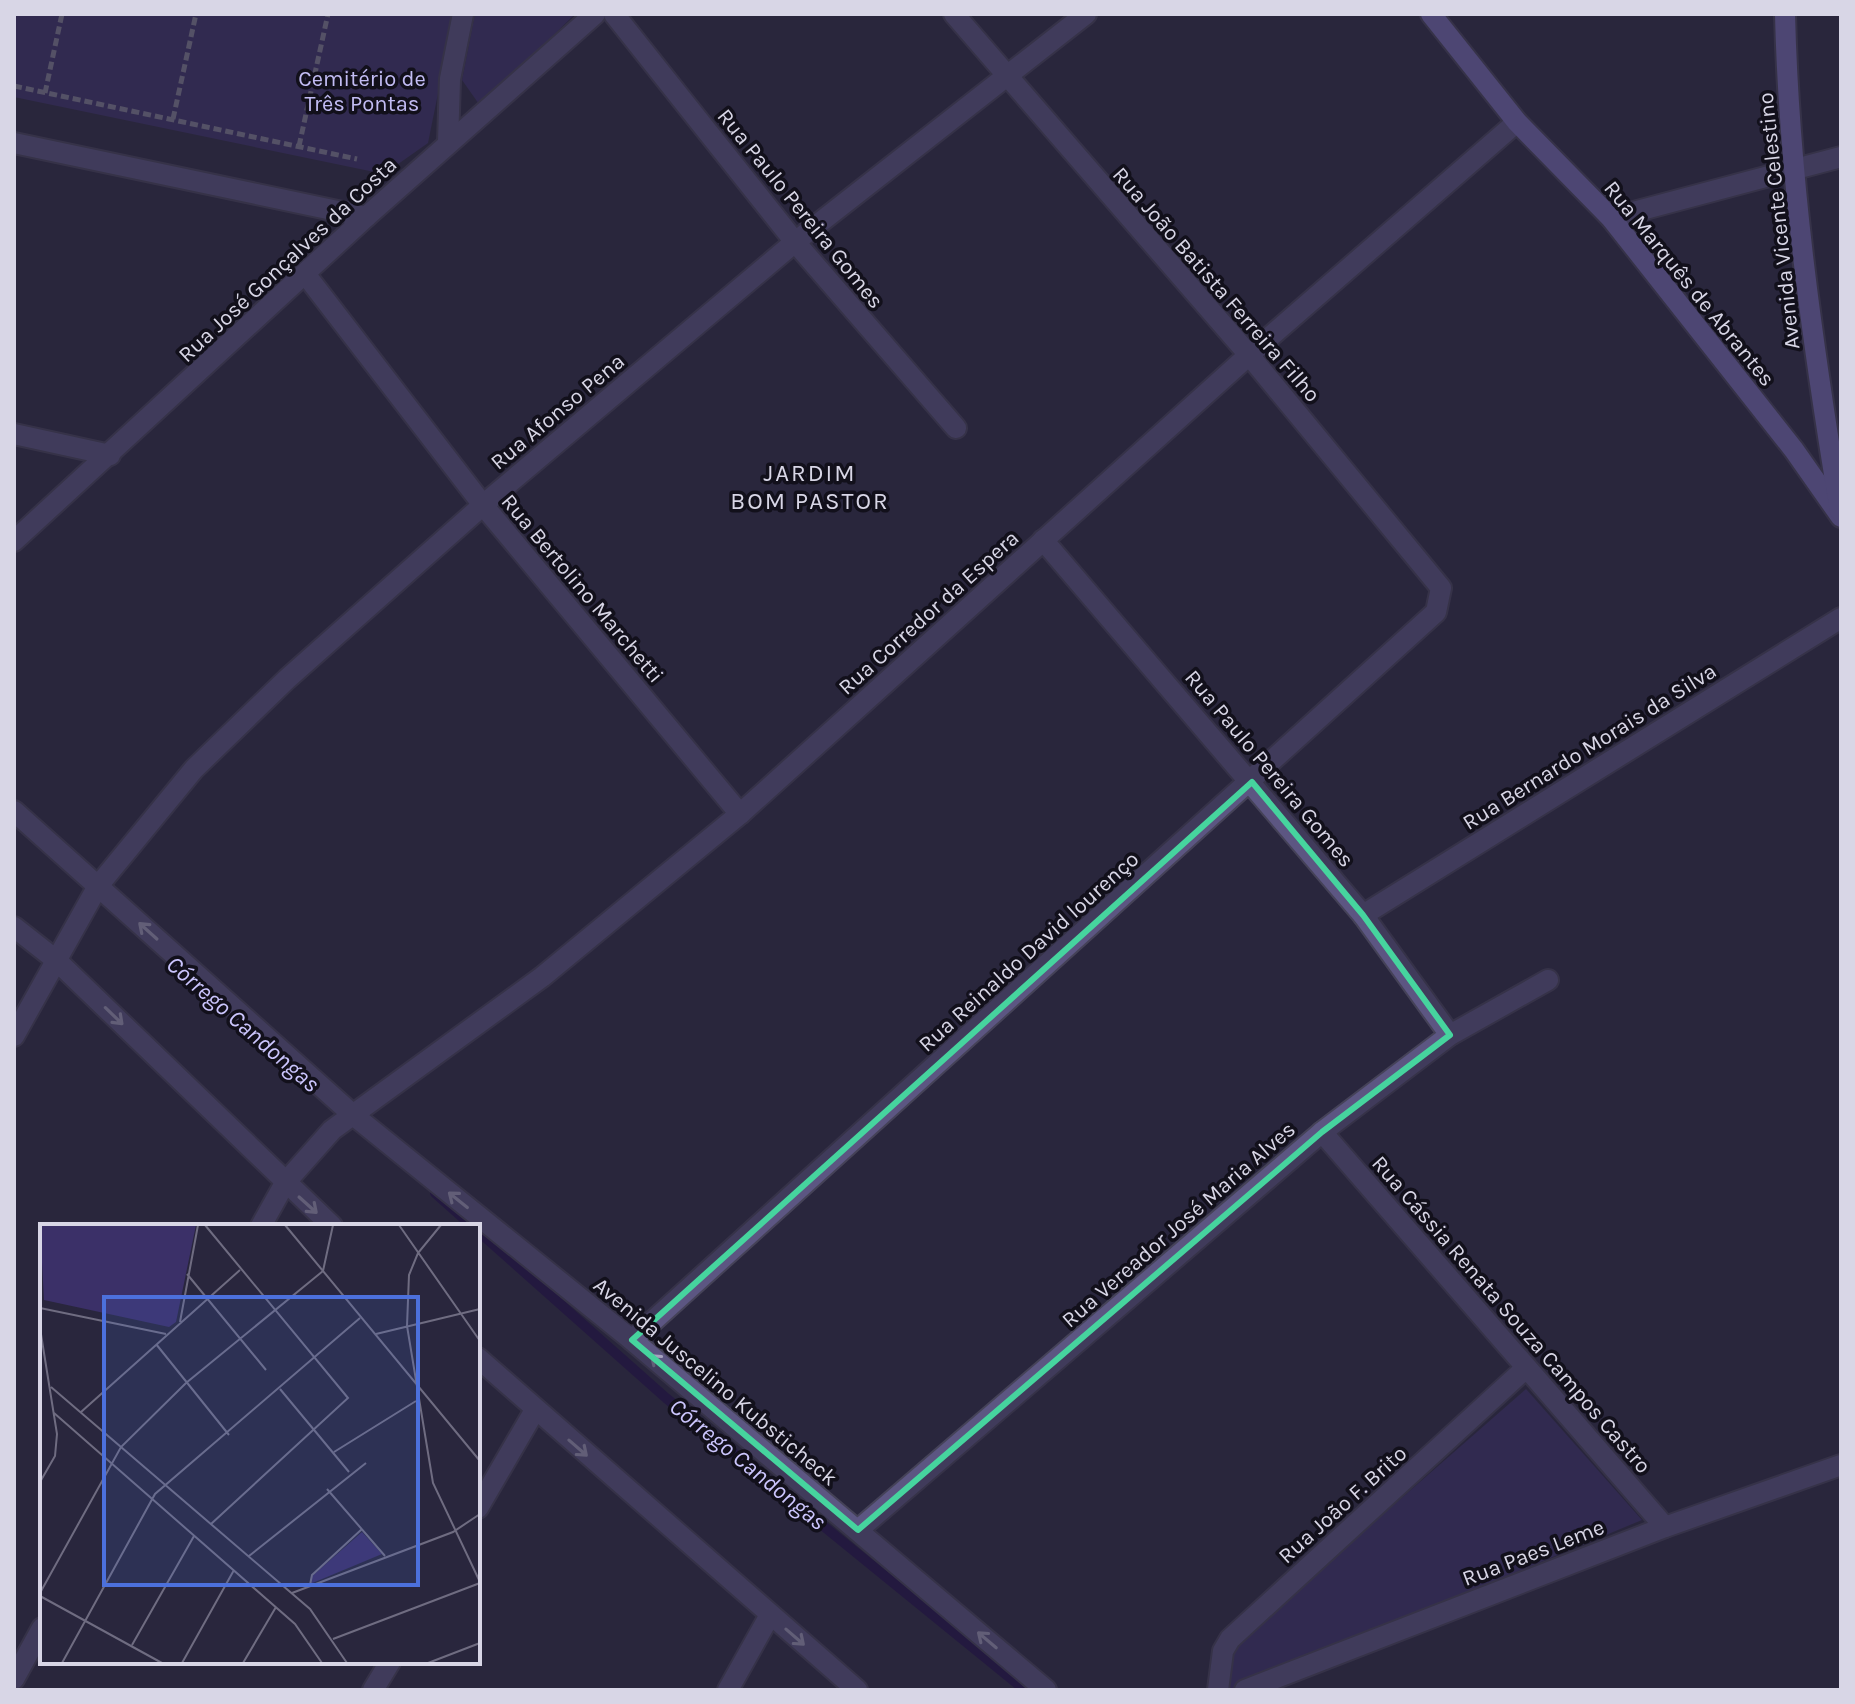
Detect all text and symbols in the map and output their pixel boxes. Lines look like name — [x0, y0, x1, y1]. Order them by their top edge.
park label: Cemitério de Três Pontas — [298, 66, 426, 117]
street label: Avenida Vicente Celestino — [1753, 91, 1805, 351]
street label: Rua Paulo Pereira Gomes — [712, 104, 889, 314]
street label: Rua José Gonçalves da Costa — [173, 152, 402, 368]
street label: Rua João Batista Ferreira Filho — [1107, 162, 1325, 408]
street label: Rua Marquês de Abrantes — [1598, 176, 1780, 392]
street label: Rua Afonso Pena — [485, 348, 630, 475]
district label: JARDIM BOM PASTOR — [730, 459, 890, 515]
street label: Rua Bertolino Marchetti — [496, 489, 669, 688]
street label: Rua Corredor da Espera — [833, 525, 1024, 701]
street label: Rua Bernardo Morais da Silva — [1458, 658, 1721, 836]
street label: Rua Paulo Pereira Gomes — [1179, 665, 1359, 873]
street label: Rua Reinaldo David lourenço — [913, 846, 1144, 1057]
one-way arrow — [138, 922, 158, 940]
water label: Córrego Candongas — [161, 950, 325, 1098]
one-way arrow — [103, 1007, 123, 1025]
street label: Rua Vereador José Maria Alves — [1057, 1116, 1301, 1333]
street label: Rua Cássia Renata Souza Campos Castro — [1366, 1151, 1656, 1479]
one-way arrow — [448, 1191, 469, 1208]
one-way arrow — [298, 1195, 318, 1213]
inset map — [40, 1224, 480, 1664]
street label: Avenida Juscelino Kubsticheck — [588, 1272, 843, 1491]
one-way arrow — [650, 1354, 670, 1372]
water label: Córrego Candongas — [664, 1392, 832, 1536]
one-way arrow — [568, 1438, 588, 1456]
street label: Rua João F. Brito — [1273, 1440, 1412, 1569]
street label: Rua Paes Leme — [1459, 1514, 1608, 1592]
one-way arrow — [785, 1627, 805, 1645]
one-way arrow — [977, 1631, 997, 1649]

